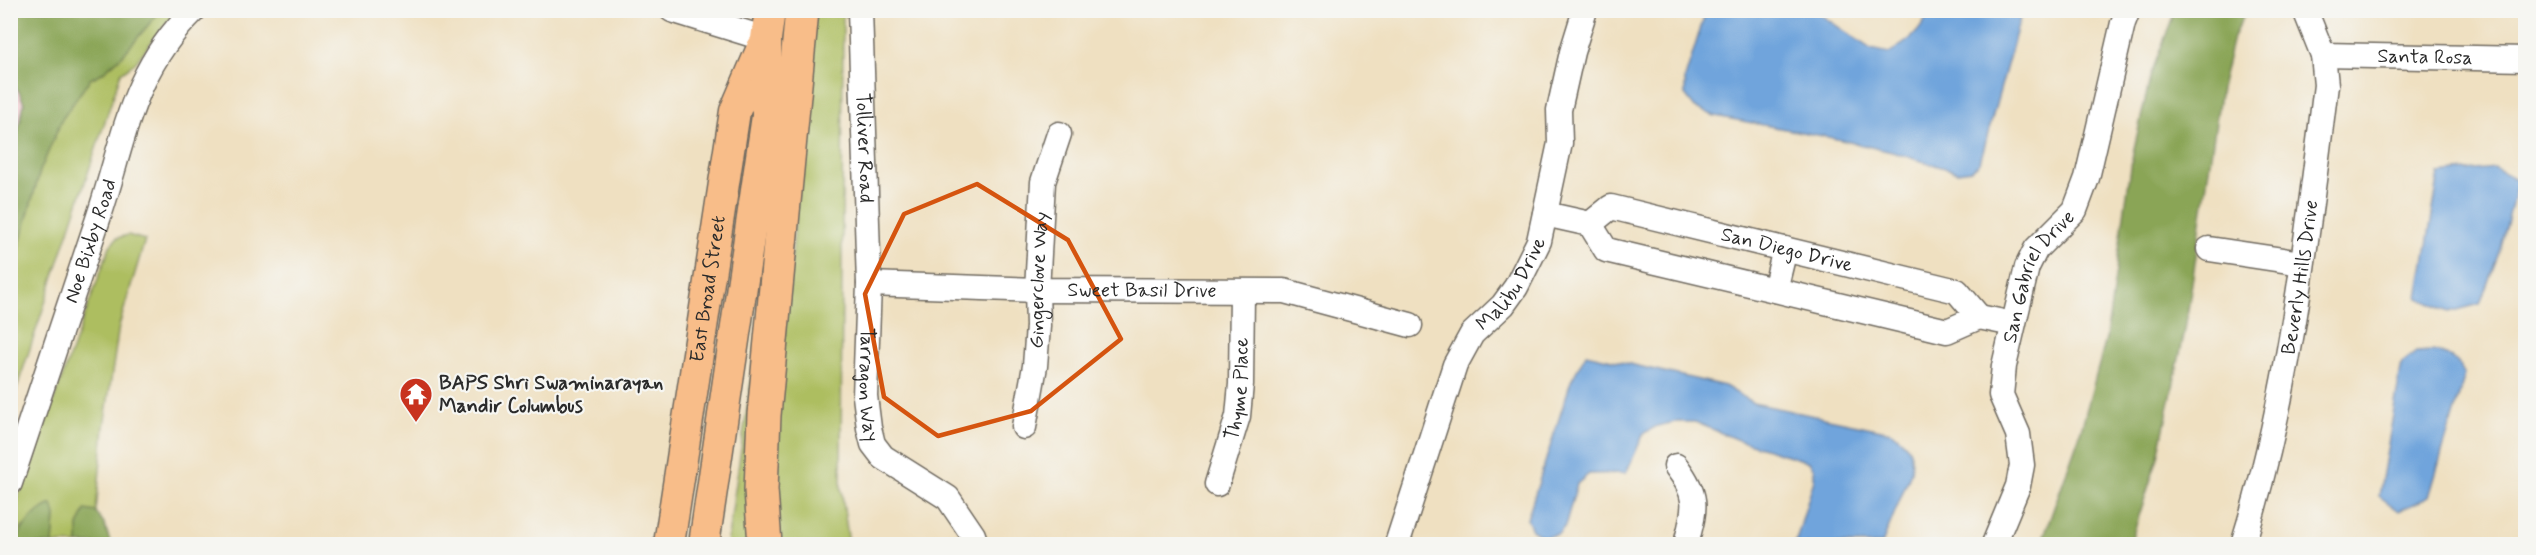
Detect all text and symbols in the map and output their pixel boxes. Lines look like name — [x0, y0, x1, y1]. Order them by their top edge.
street label: Santa Rosa — [2377, 43, 2473, 71]
street label: Tolliver Road — [849, 92, 880, 203]
street label: Noe Bixby Road — [58, 176, 123, 306]
street label: Beverly Hills Drive — [2275, 198, 2325, 357]
street label: San Gabriel Drive — [1996, 204, 2081, 346]
street label: Gingerclove Way — [1023, 211, 1055, 349]
street label: East Broad Street — [683, 214, 732, 364]
street label: San Diego Drive — [1718, 221, 1855, 279]
street label: Malibu Drive — [1470, 232, 1552, 337]
street label: Sweet Basil Drive — [1067, 277, 1217, 304]
street label: Tarragon Way — [851, 327, 885, 445]
street label: Thyme Place — [1218, 337, 1255, 444]
place label: BAPS Shri Swaminarayan Mandir Columbus — [439, 370, 663, 420]
temple icon: BAPS Shri Swaminarayan Mandir Columbus — [398, 376, 434, 423]

